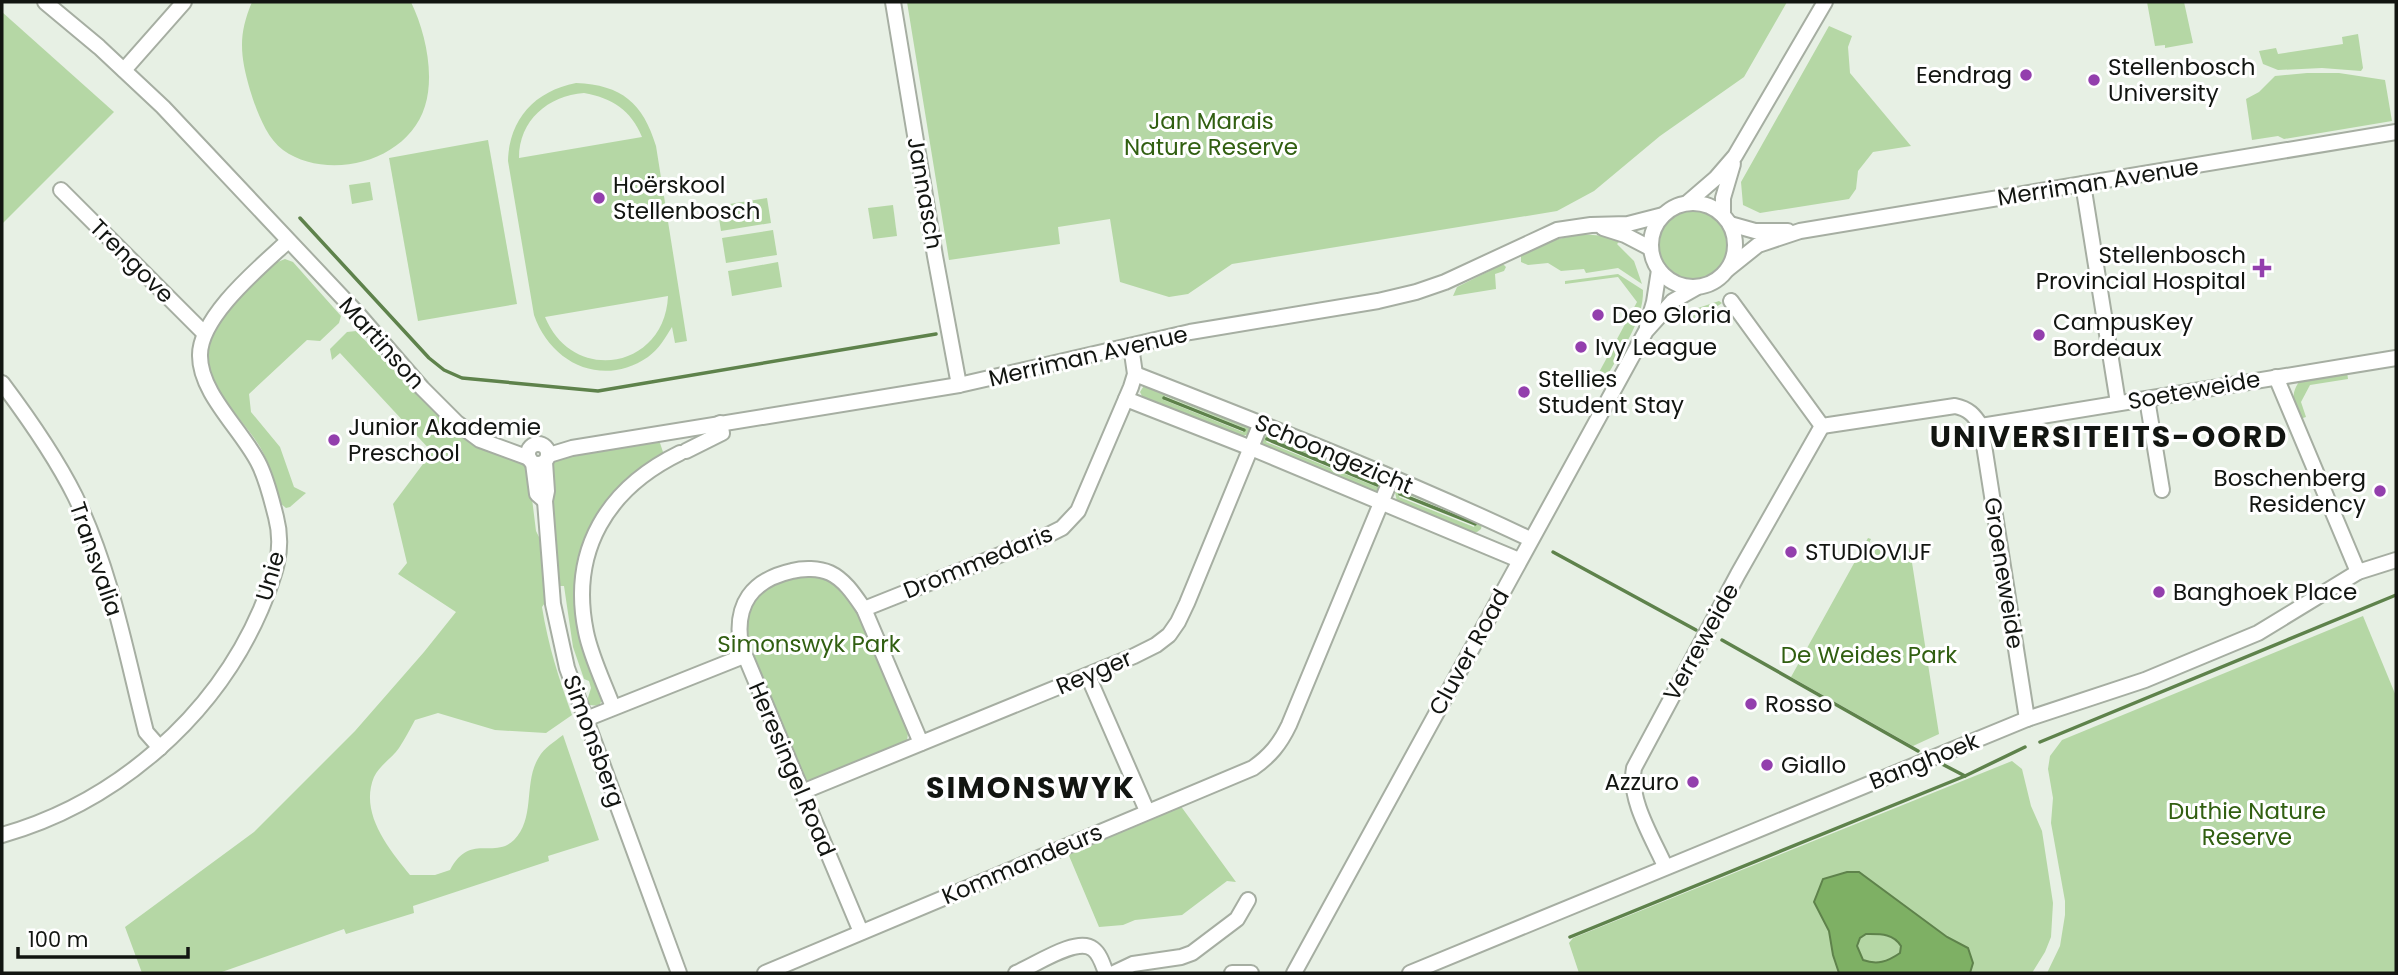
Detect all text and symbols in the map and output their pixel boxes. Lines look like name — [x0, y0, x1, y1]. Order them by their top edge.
place label: Stellenbosch University — [2108, 51, 2255, 109]
place label: Eendrag — [1916, 59, 2012, 91]
marker: Eendrag — [2018, 67, 2034, 83]
marker: Stellenbosch University — [2086, 72, 2102, 88]
park label: Jan Marais Nature Reserve — [1124, 105, 1298, 163]
street label: Jannasch — [899, 134, 951, 252]
street label: Merriman Avenue — [1995, 150, 2201, 214]
place label: Hoërskool Stellenbosch — [613, 169, 760, 227]
marker: Hoërskool Stellenbosch — [591, 190, 607, 206]
street label: Trengove — [83, 212, 181, 310]
place label: Stellenbosch Provincial Hospital — [2036, 239, 2246, 297]
marker: Stellenbosch Provincial Hospital — [2252, 258, 2272, 278]
street label: Martinson — [332, 290, 432, 396]
place label: Deo Gloria — [1612, 299, 1731, 331]
place label: CampusKey Bordeaux — [2053, 306, 2193, 364]
marker: Deo Gloria — [1590, 307, 1606, 323]
street label: Merriman Avenue — [985, 318, 1191, 394]
marker: CampusKey Bordeaux — [2031, 327, 2047, 343]
place label: Ivy League — [1595, 331, 1717, 363]
marker: Ivy League — [1573, 339, 1589, 355]
place label: Stellies Student Stay — [1538, 363, 1684, 421]
street label: Soeteweide — [2125, 363, 2263, 417]
marker: Stellies Student Stay — [1516, 384, 1532, 400]
street label: Schoongezicht — [1250, 406, 1418, 502]
place label: Junior Akademie Preschool — [348, 411, 541, 469]
district label: UNIVERSITEITS-OORD — [1930, 415, 2288, 458]
marker: Junior Akademie Preschool — [326, 432, 342, 448]
place label: Boschenberg Residency — [2214, 462, 2366, 520]
marker: Boschenberg Residency — [2372, 483, 2388, 499]
street label: Groeneweide — [1976, 495, 2032, 651]
street label: Transvalia — [62, 498, 130, 620]
street label: Drommedaris — [899, 517, 1057, 607]
place label: STUDIOVIJF — [1805, 536, 1931, 568]
marker: STUDIOVIJF — [1783, 544, 1799, 560]
street label: Unie — [248, 547, 292, 605]
place label: Banghoek Place — [2173, 576, 2357, 608]
street label: Verreweide — [1656, 577, 1746, 707]
street label: Cluver Road — [1421, 583, 1517, 721]
marker: Banghoek Place — [2151, 584, 2167, 600]
park label: Simonswyk Park — [717, 628, 901, 660]
park label: De Weides Park — [1781, 639, 1957, 671]
street label: Reyger — [1051, 642, 1137, 702]
street label: Simonsberg — [555, 671, 633, 811]
street label: Heresingel Road — [741, 677, 843, 861]
place label: Rosso — [1765, 688, 1832, 720]
marker: Rosso — [1743, 696, 1759, 712]
street label: Banghoek — [1864, 724, 1984, 797]
place label: Giallo — [1781, 749, 1846, 781]
marker: Giallo — [1759, 757, 1775, 773]
district label: SIMONSWYK — [926, 766, 1136, 809]
place label: Azzuro — [1605, 766, 1679, 798]
marker: Azzuro — [1685, 774, 1701, 790]
park label: Duthie Nature Reserve — [2168, 795, 2326, 853]
street label: Kommandeurs — [937, 816, 1107, 912]
scale bar — [18, 916, 187, 960]
text: 100 m — [28, 925, 88, 954]

